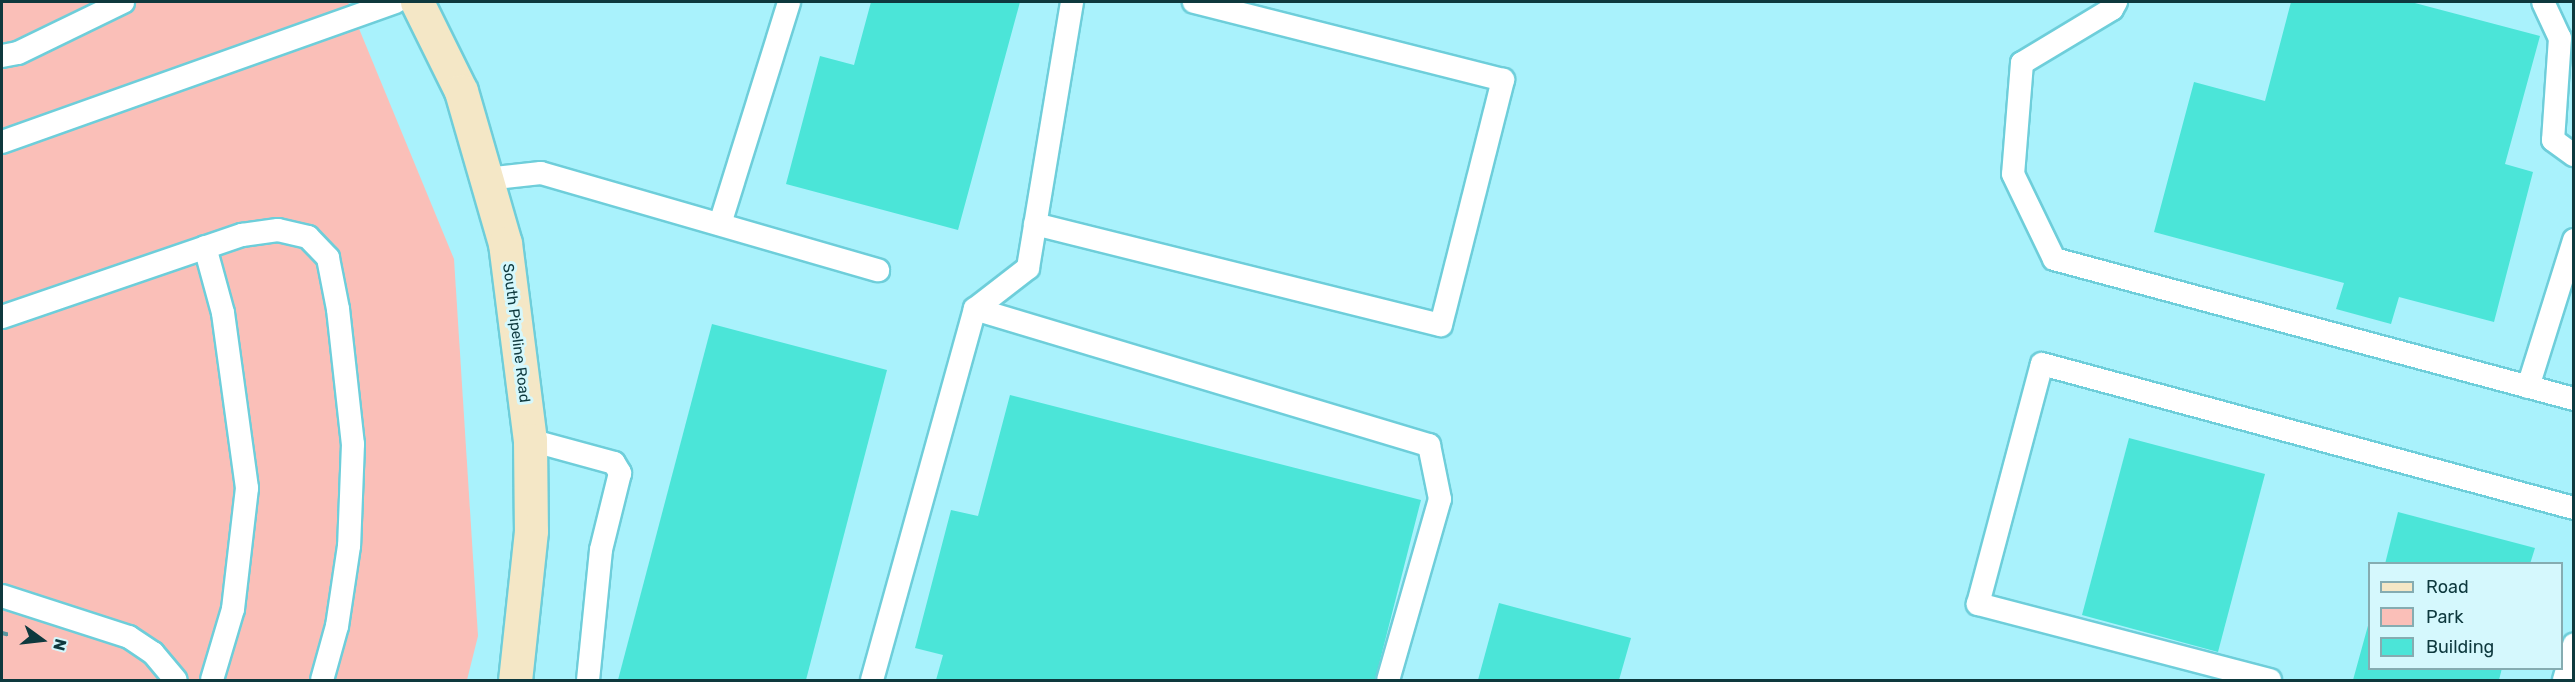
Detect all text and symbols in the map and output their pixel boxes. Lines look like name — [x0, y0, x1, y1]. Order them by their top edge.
street label: South Pipeline Road — [499, 262, 533, 404]
legend — [2368, 562, 2563, 670]
text: Road — [2426, 576, 2469, 598]
text: Park — [2426, 606, 2463, 628]
north arrow — [12, 610, 72, 670]
text: Building — [2426, 636, 2494, 658]
text: N — [49, 637, 71, 653]

